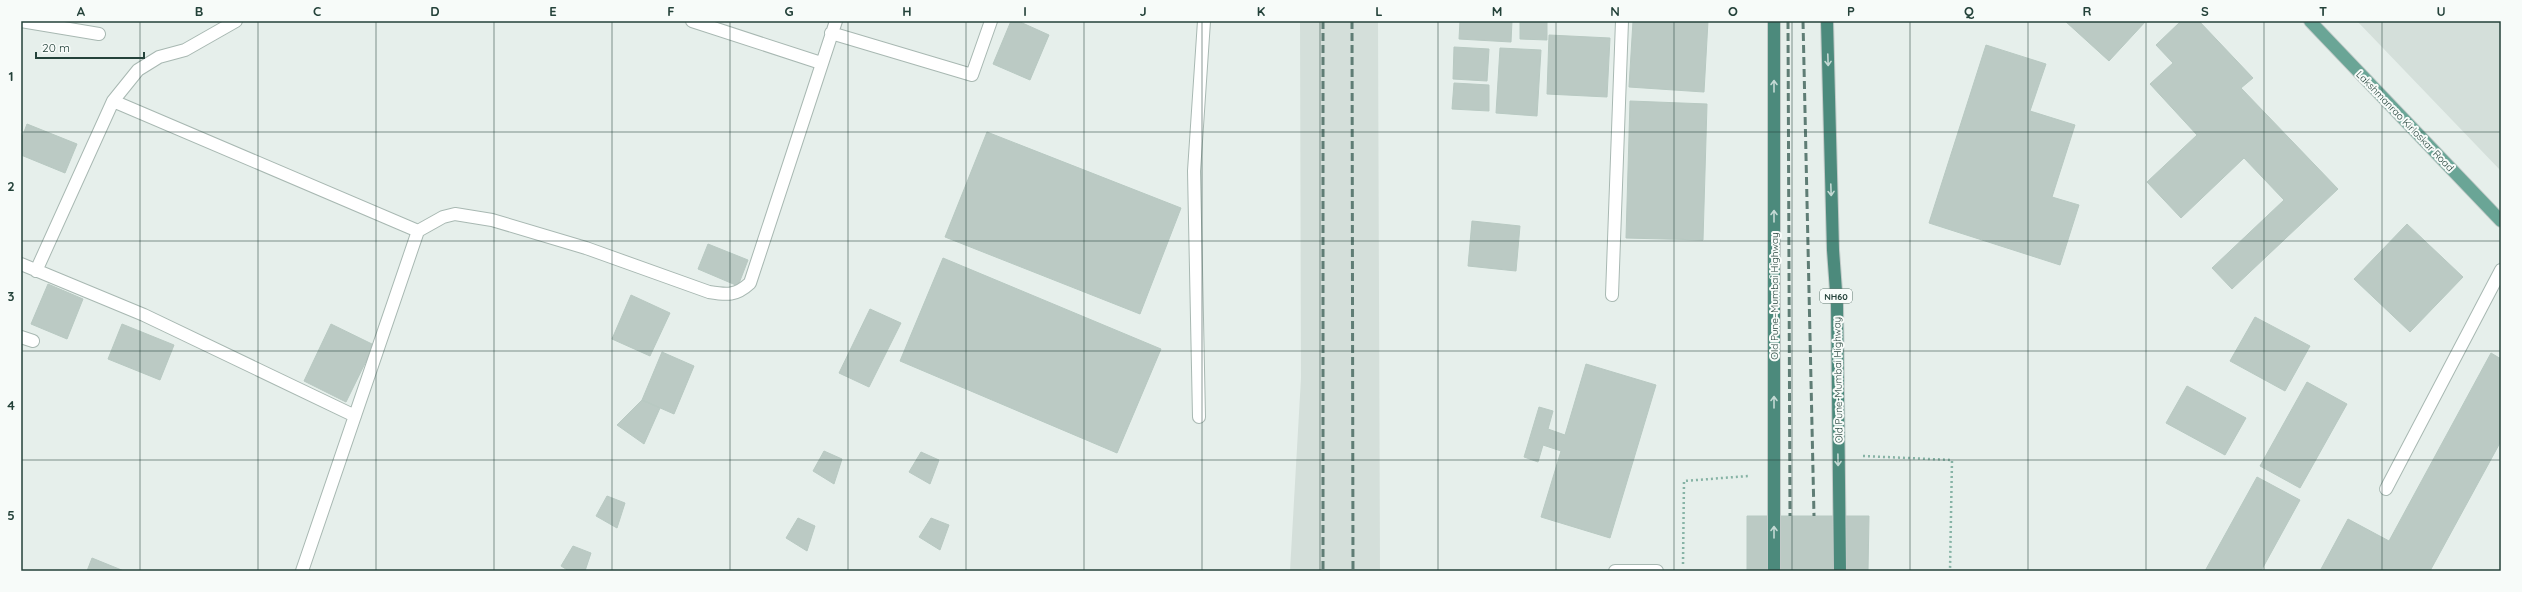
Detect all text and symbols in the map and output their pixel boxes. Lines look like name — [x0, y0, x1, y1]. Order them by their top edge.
text: A — [77, 3, 86, 19]
text: B — [195, 3, 203, 19]
text: C — [313, 3, 321, 19]
text: D — [430, 3, 440, 19]
text: E — [549, 3, 557, 19]
text: F — [667, 3, 675, 19]
text: G — [784, 3, 794, 19]
text: H — [902, 3, 912, 19]
text: I — [1023, 3, 1027, 19]
text: J — [1139, 3, 1147, 19]
text: K — [1257, 3, 1266, 19]
text: L — [1375, 3, 1383, 19]
text: M — [1492, 3, 1502, 19]
text: N — [1610, 3, 1620, 19]
text: O — [1728, 3, 1738, 19]
text: P — [1847, 3, 1855, 19]
text: Q — [1964, 3, 1975, 19]
text: R — [2083, 3, 2092, 19]
text: S — [2201, 3, 2209, 19]
text: T — [2319, 3, 2327, 19]
text: U — [2436, 3, 2446, 19]
scale bar — [36, 34, 144, 60]
text: 20 m — [42, 40, 70, 55]
one-way arrow — [1824, 53, 1831, 66]
text: 1 — [8, 68, 14, 84]
street label: Lakshmanrao Kirloskar Road — [2353, 68, 2457, 174]
one-way arrow — [1770, 80, 1778, 93]
text: 2 — [7, 178, 15, 194]
one-way arrow — [1827, 183, 1835, 196]
one-way arrow — [1770, 210, 1778, 223]
street label: Old Pune–Mumbai Highway — [1768, 232, 1781, 360]
text: 3 — [8, 288, 15, 304]
road number: NH60 — [1820, 289, 1852, 303]
street label: Old Pune-Mumbai Highway — [1830, 317, 1846, 443]
one-way arrow — [1770, 396, 1778, 409]
text: 4 — [7, 397, 15, 413]
one-way arrow — [1835, 453, 1842, 466]
text: 5 — [7, 507, 15, 523]
one-way arrow — [1770, 526, 1778, 539]

